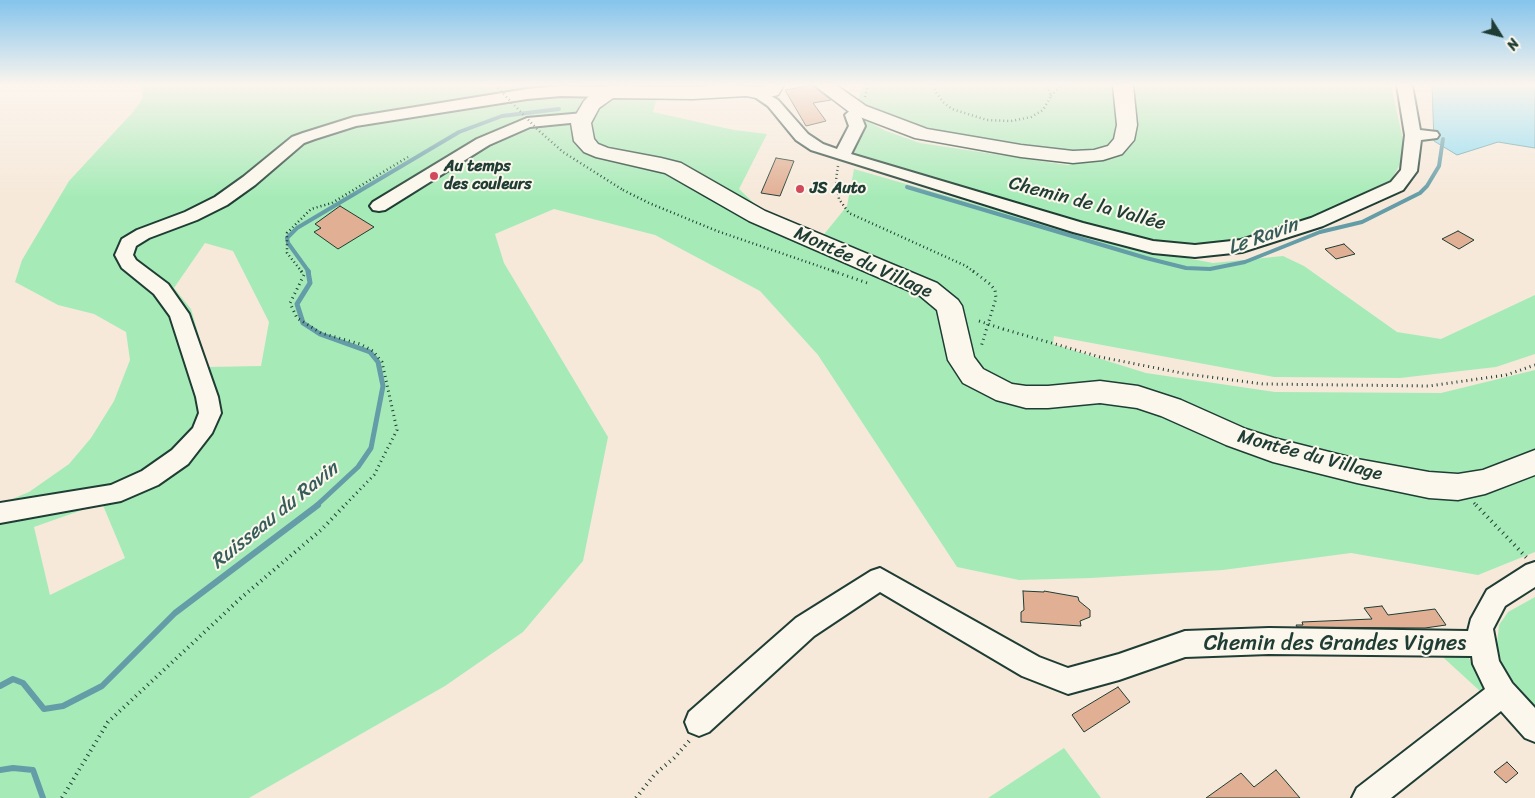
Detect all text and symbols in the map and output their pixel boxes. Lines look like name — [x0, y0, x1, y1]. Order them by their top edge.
north arrow — [1475, 10, 1525, 60]
text: N — [1500, 33, 1526, 55]
place label: Au temps des couleurs — [444, 157, 532, 195]
marker: Au temps des couleurs — [428, 170, 440, 182]
street label: Chemin de la Vallée — [1006, 172, 1168, 236]
place label: JS Auto — [810, 179, 866, 199]
marker: JS Auto — [794, 183, 806, 195]
water label: Le Ravin — [1225, 213, 1301, 261]
street label: Montée du Village — [790, 222, 936, 304]
street label: Montée du Village — [1235, 426, 1385, 486]
water label: Ruisseau du Ravin — [207, 457, 343, 575]
street label: Chemin des Grandes Vignes — [1204, 631, 1466, 657]

